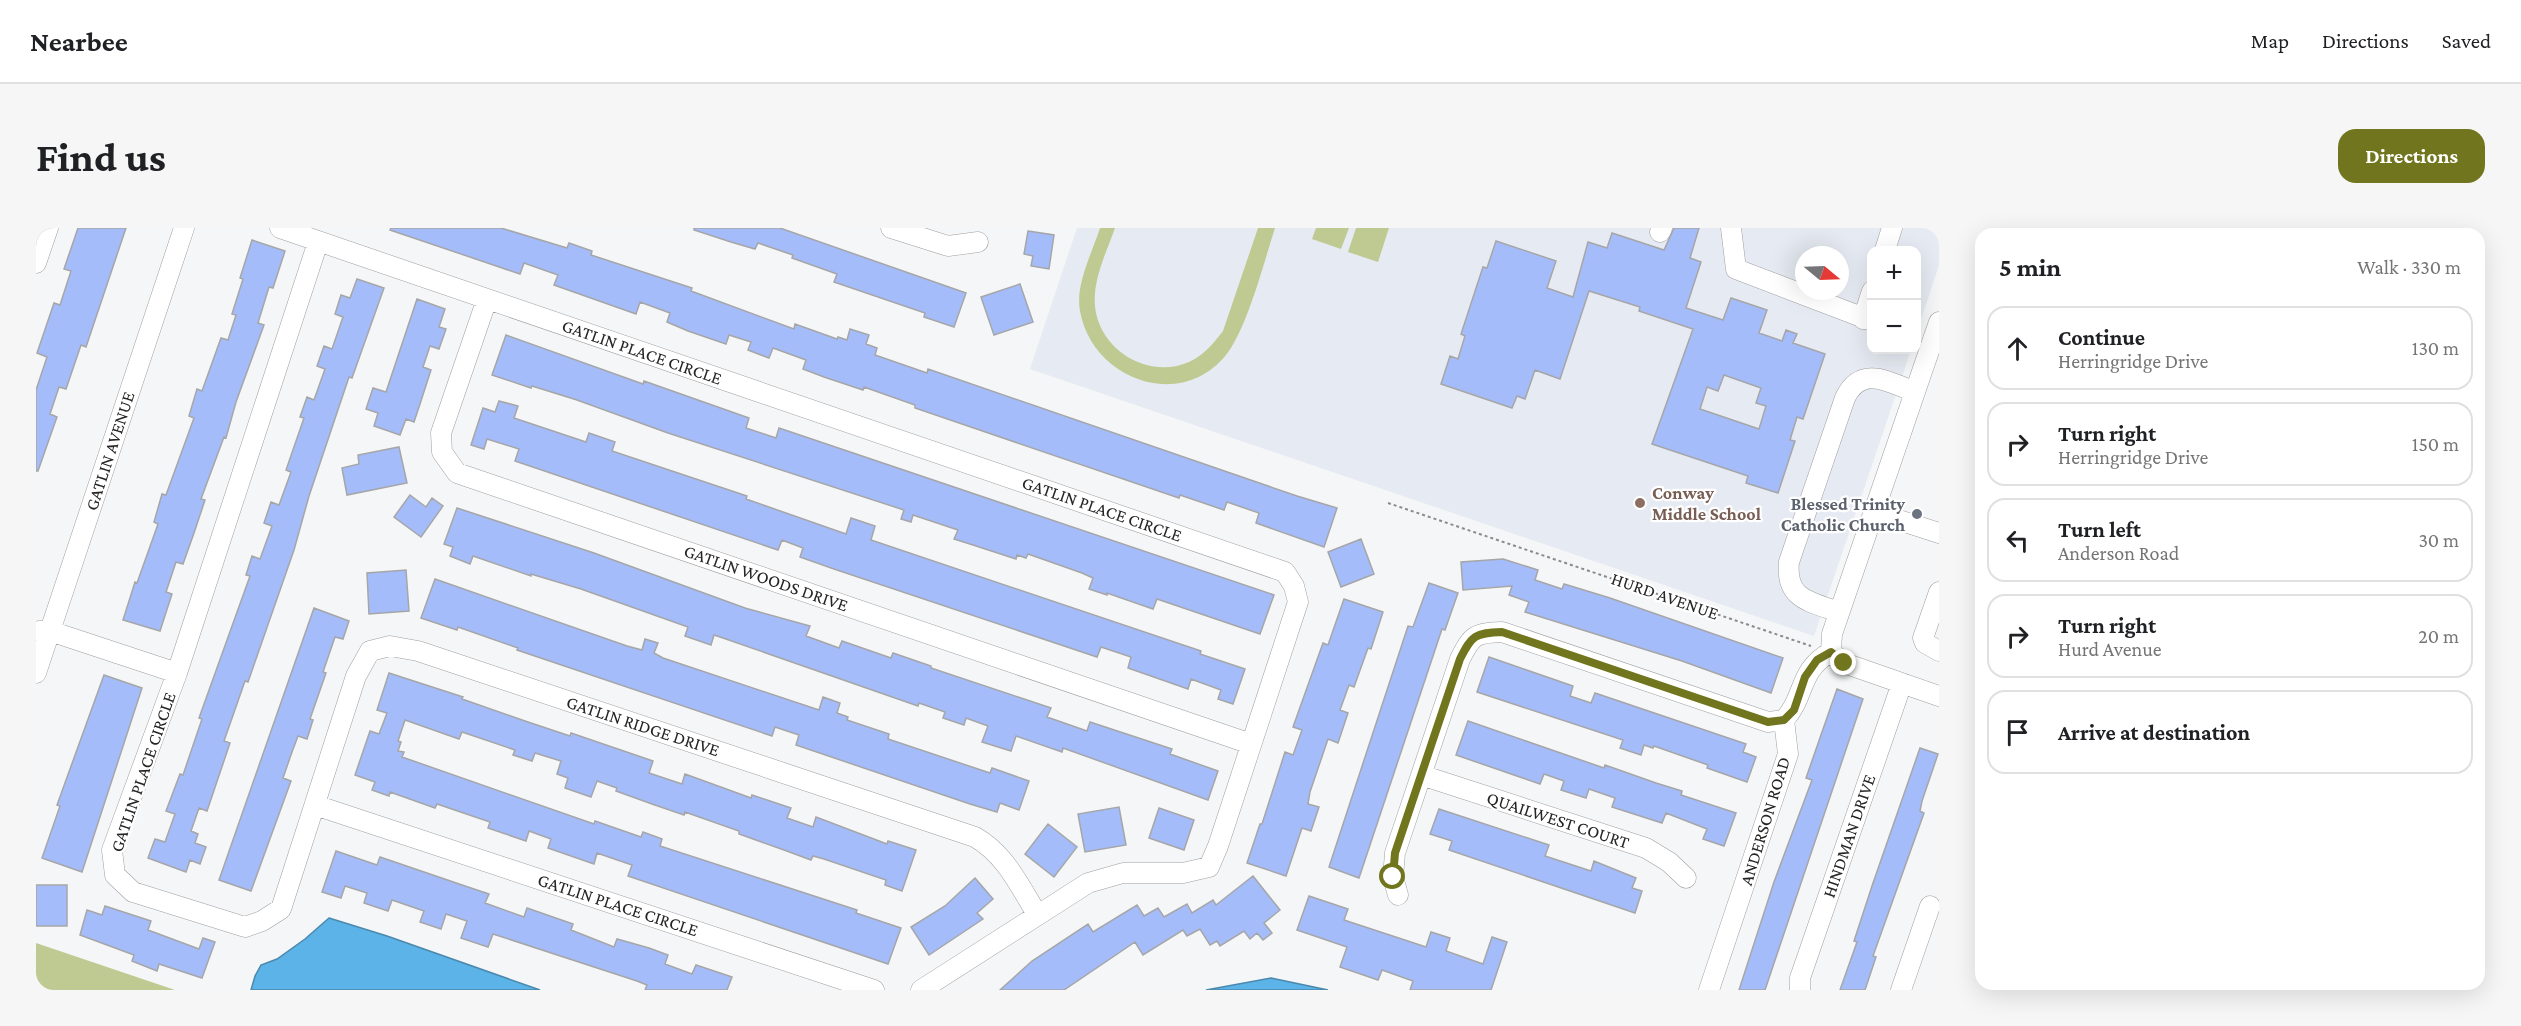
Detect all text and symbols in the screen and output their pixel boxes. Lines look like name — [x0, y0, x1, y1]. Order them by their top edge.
text: Nearbee — [30, 26, 128, 57]
text: Map — [2251, 29, 2289, 53]
text: Directions — [2322, 29, 2409, 53]
text: Saved — [2442, 29, 2491, 53]
button: Directions — [2338, 129, 2485, 183]
text: Find us — [36, 133, 166, 180]
north arrow — [1795, 246, 1849, 300]
map controls — [1867, 246, 1921, 354]
button: + — [1867, 246, 1921, 300]
text: 5 min — [1999, 253, 2061, 282]
text: Walk · 330 m — [2357, 256, 2461, 278]
button: − — [1867, 300, 1921, 354]
street label: GATLIN PLACE CIRCLE — [560, 315, 725, 389]
text: Continue — [2058, 325, 2145, 350]
icon: ahead — [2001, 332, 2034, 365]
text: 130 m — [2412, 337, 2459, 359]
text: Herringridge Drive — [2058, 350, 2208, 372]
street label: GATLIN AVENUE — [81, 389, 139, 513]
text: Turn right — [2058, 421, 2156, 446]
icon: right — [2001, 428, 2034, 461]
text: 150 m — [2412, 433, 2459, 455]
text: Herringridge Drive — [2058, 446, 2208, 468]
street label: GATLIN PLACE CIRCLE — [1020, 472, 1185, 546]
place label: Conway Middle School — [1652, 483, 1761, 524]
place label: Blessed Trinity Catholic Church — [1781, 494, 1906, 535]
marker: Conway Middle School — [1633, 496, 1647, 510]
marker: Blessed Trinity Catholic Church — [1910, 507, 1924, 521]
text: Turn left — [2058, 517, 2141, 542]
icon: left — [2001, 524, 2034, 557]
text: 30 m — [2418, 529, 2459, 551]
street label: GATLIN WOODS DRIVE — [681, 541, 851, 616]
text: Anderson Road — [2058, 542, 2179, 564]
street label: HURD AVENUE — [1609, 568, 1721, 624]
text: Turn right — [2058, 613, 2156, 638]
icon: right — [2001, 620, 2034, 653]
text: 20 m — [2418, 625, 2459, 647]
text: Hurd Avenue — [2058, 638, 2162, 660]
route end — [1830, 649, 1856, 675]
street label: GATLIN PLACE CIRCLE — [106, 689, 180, 854]
street label: GATLIN RIDGE DRIVE — [564, 692, 722, 760]
icon: arrive — [2001, 716, 2034, 749]
text: Arrive at destination — [2058, 720, 2250, 745]
street label: ANDERSON ROAD — [1736, 754, 1794, 888]
street label: HINDMAN DRIVE — [1819, 772, 1880, 900]
street label: QUAILWEST COURT — [1484, 788, 1632, 853]
route start — [1379, 863, 1405, 889]
street label: GATLIN PLACE CIRCLE — [535, 870, 701, 940]

